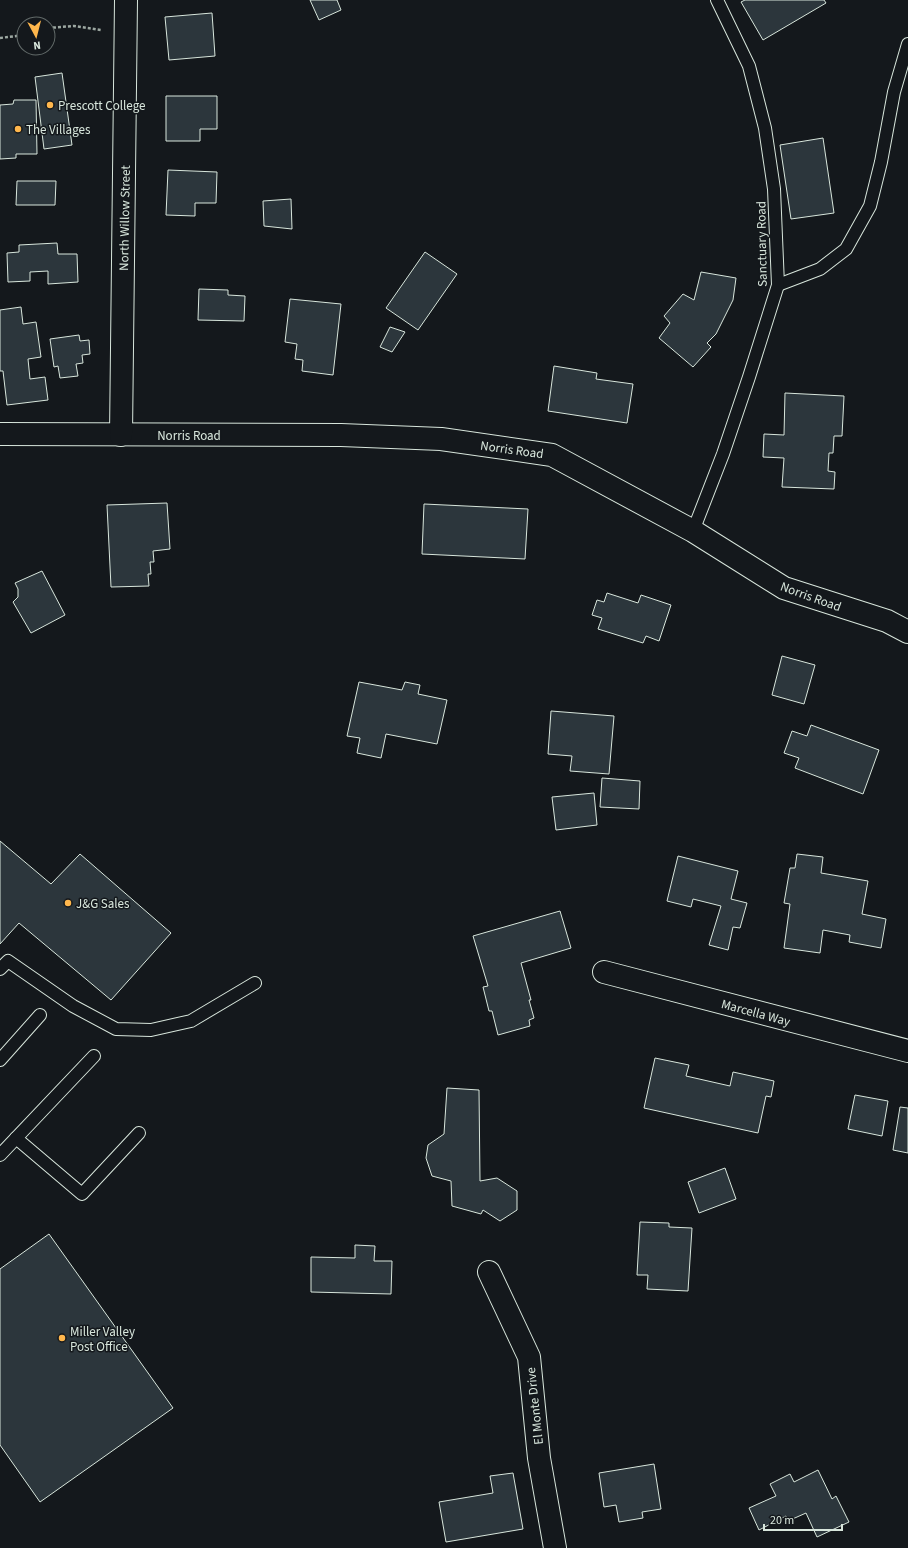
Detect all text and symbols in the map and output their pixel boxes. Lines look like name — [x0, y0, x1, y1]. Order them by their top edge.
north arrow — [16, 16, 56, 56]
text: N — [33, 38, 42, 53]
place label: Prescott College — [58, 97, 145, 115]
marker: Prescott College — [45, 100, 55, 110]
place label: The Villages — [26, 121, 91, 139]
marker: The Villages — [13, 124, 23, 134]
street label: North Willow Street — [115, 164, 135, 271]
street label: Sanctuary Road — [752, 201, 772, 287]
street label: Norris Road — [157, 427, 221, 445]
street label: Norris Road — [479, 437, 545, 463]
street label: Norris Road — [778, 578, 844, 616]
place label: J&G Sales — [76, 895, 130, 913]
marker: J&G Sales — [63, 898, 73, 908]
street label: Marcella Way — [719, 995, 792, 1031]
place label: Miller Valley Post Office — [70, 1323, 135, 1356]
marker: Miller Valley Post Office — [57, 1333, 67, 1343]
street label: El Monte Drive — [522, 1366, 548, 1446]
scale bar — [764, 1506, 842, 1532]
text: 20 m — [770, 1512, 794, 1529]

